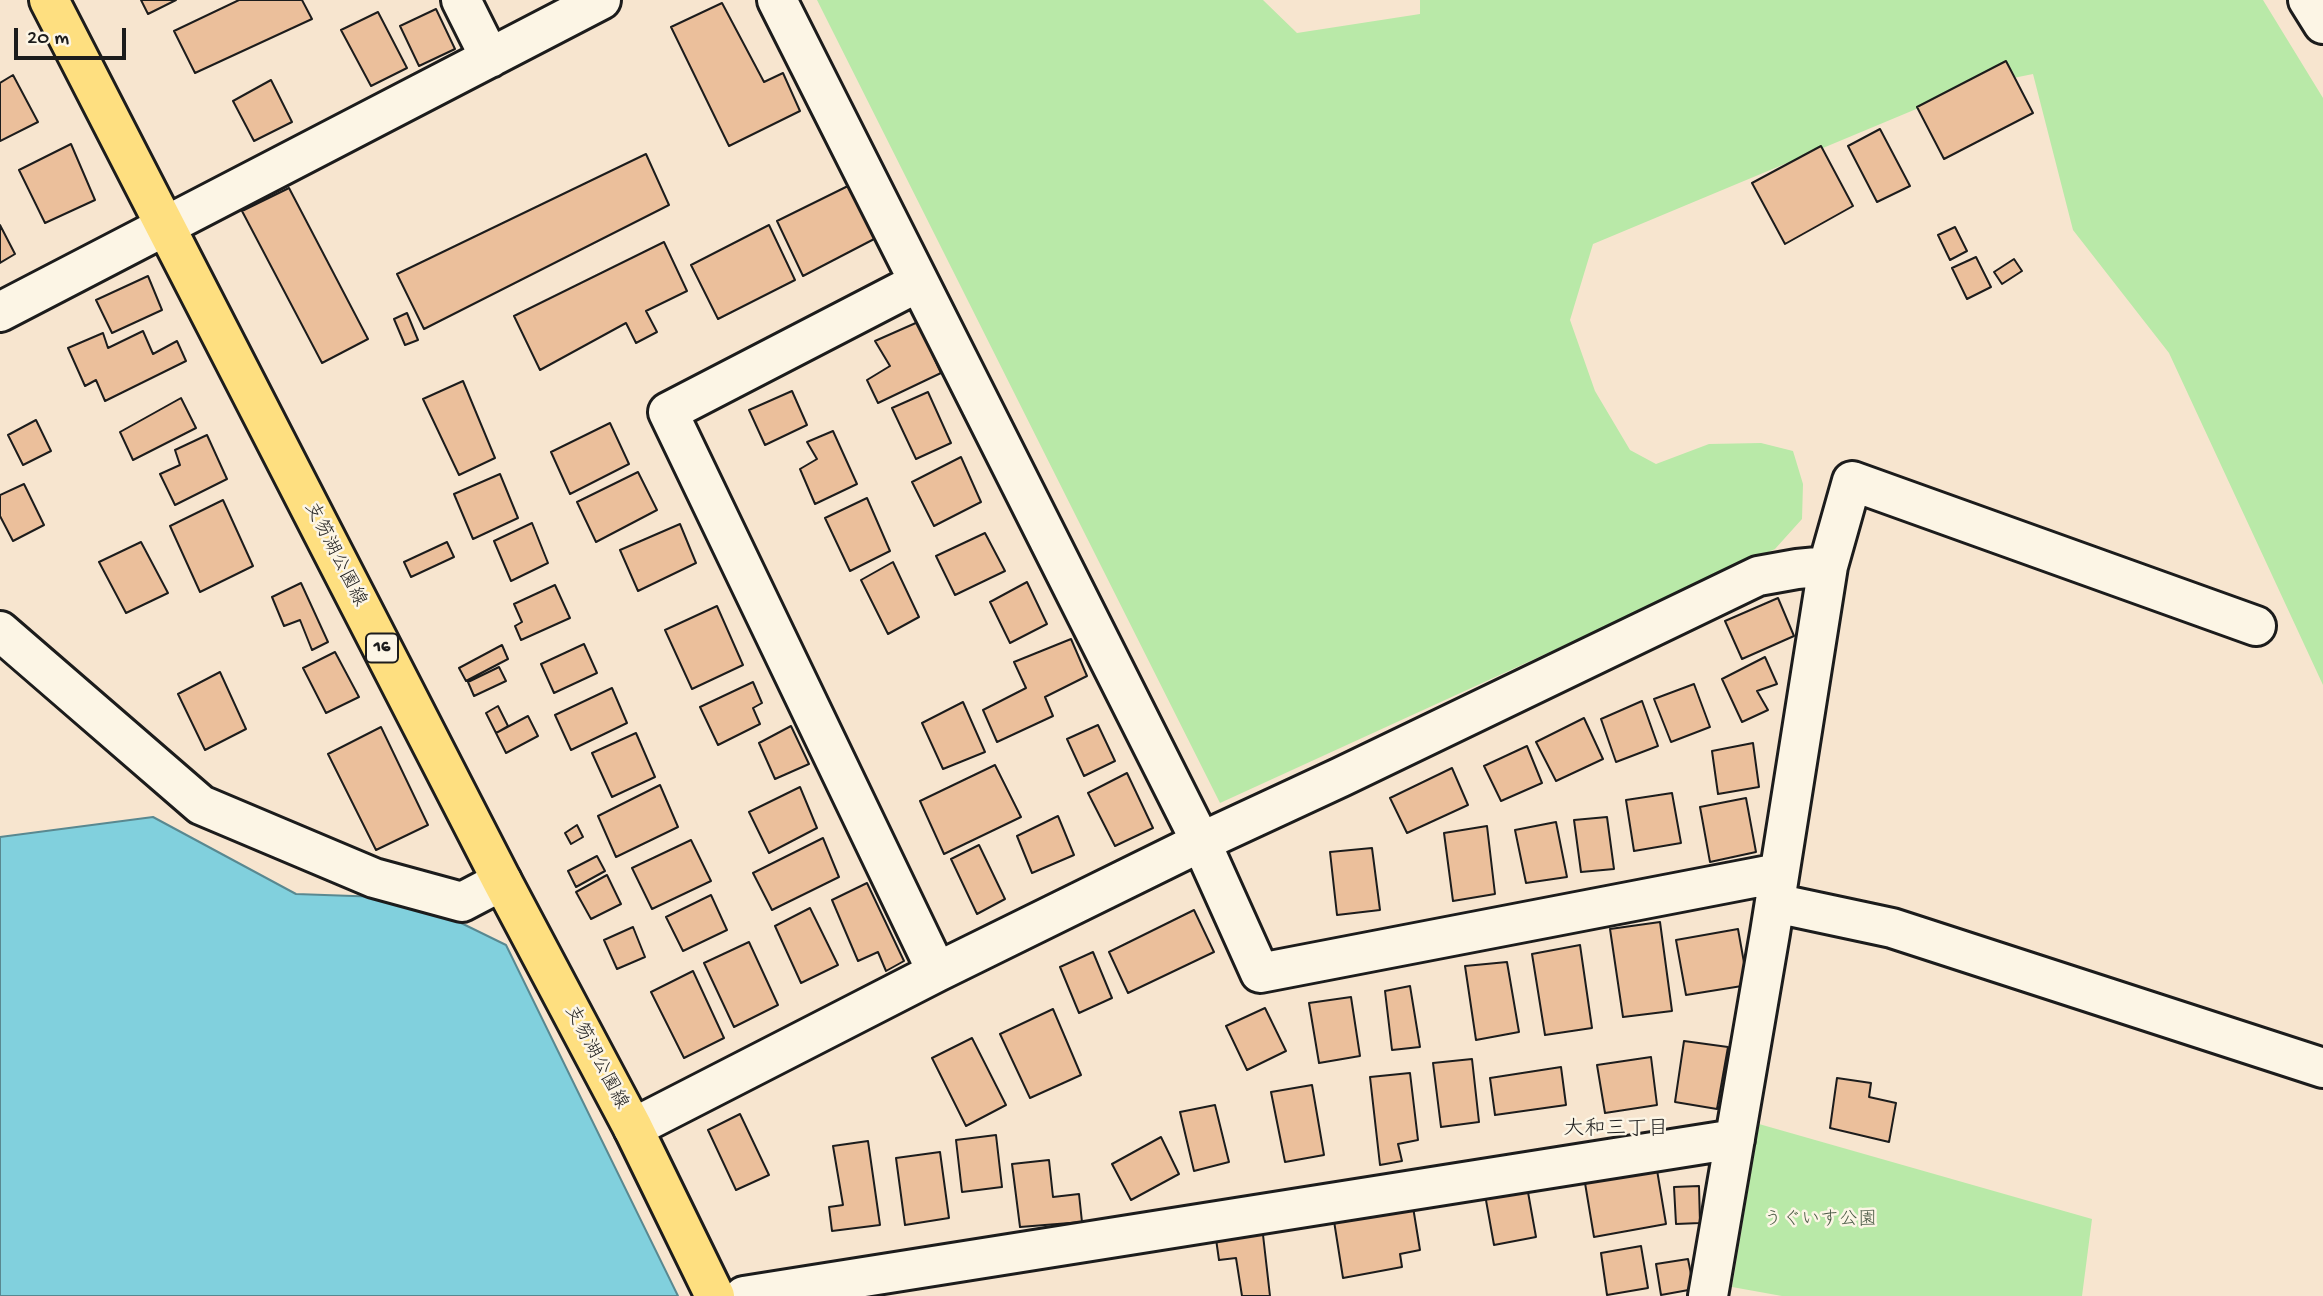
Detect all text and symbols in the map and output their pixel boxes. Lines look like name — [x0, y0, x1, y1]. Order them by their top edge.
scale bar — [18, 14, 130, 58]
text: 20 m — [27, 27, 69, 52]
street label: 支笏湖公園線 — [298, 499, 370, 611]
road number: 16 — [366, 634, 398, 662]
street label: 支笏湖公園線 — [558, 1002, 632, 1114]
district label: 大和三丁目 — [1564, 1118, 1668, 1144]
park label: うぐいす公園 — [1763, 1210, 1877, 1232]

